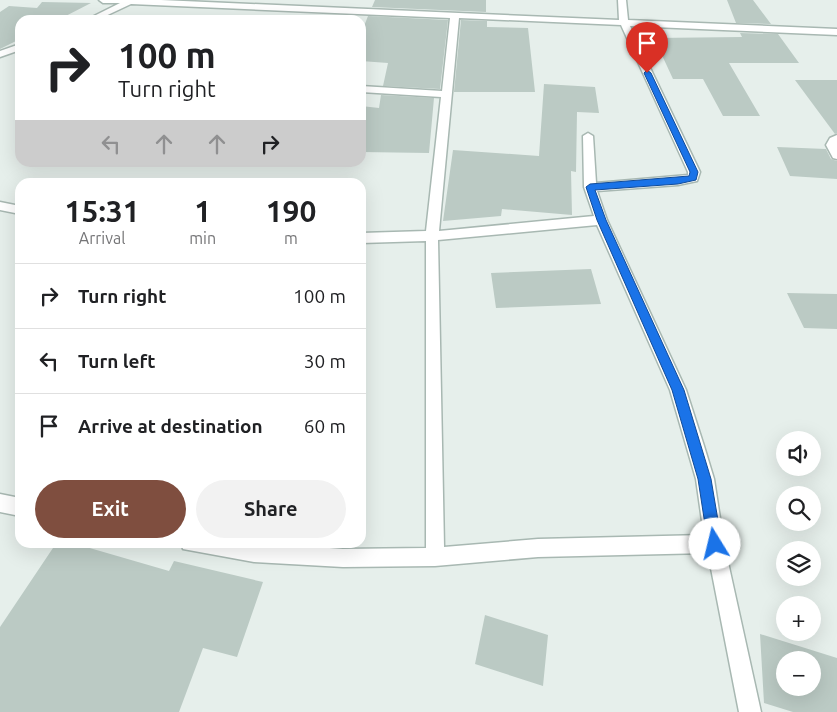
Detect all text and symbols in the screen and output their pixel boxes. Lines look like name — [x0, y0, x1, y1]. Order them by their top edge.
pin — [626, 22, 668, 73]
icon: arrive — [633, 29, 661, 57]
icon: right — [35, 35, 100, 100]
text: 100 m — [118, 35, 216, 75]
text: Turn right — [118, 76, 216, 101]
icon: left — [97, 130, 125, 158]
icon: ahead — [150, 130, 178, 158]
icon: ahead — [203, 130, 231, 158]
icon: right — [256, 130, 284, 158]
text: 15:31 — [65, 194, 140, 228]
text: 1 — [194, 194, 211, 228]
text: 190 — [266, 194, 316, 228]
text: Arrival — [79, 229, 125, 247]
text: min — [189, 229, 216, 247]
text: m — [284, 229, 298, 247]
icon: right — [35, 282, 63, 310]
text: Turn right — [78, 285, 166, 307]
text: 100 m — [293, 285, 346, 307]
icon: left — [35, 347, 63, 375]
text: Turn left — [78, 350, 156, 372]
text: 30 m — [304, 350, 346, 372]
icon: arrive — [35, 412, 63, 440]
text: Arrive at destination — [78, 415, 263, 437]
text: 60 m — [304, 415, 346, 437]
map controls — [776, 431, 821, 696]
button: sound — [776, 431, 821, 476]
button: Exit — [35, 480, 186, 538]
button: Share — [196, 480, 346, 538]
button: search — [776, 486, 821, 531]
position arrow — [688, 517, 740, 569]
button: layers — [776, 541, 821, 586]
button: + — [776, 596, 821, 641]
button: − — [776, 651, 821, 696]

